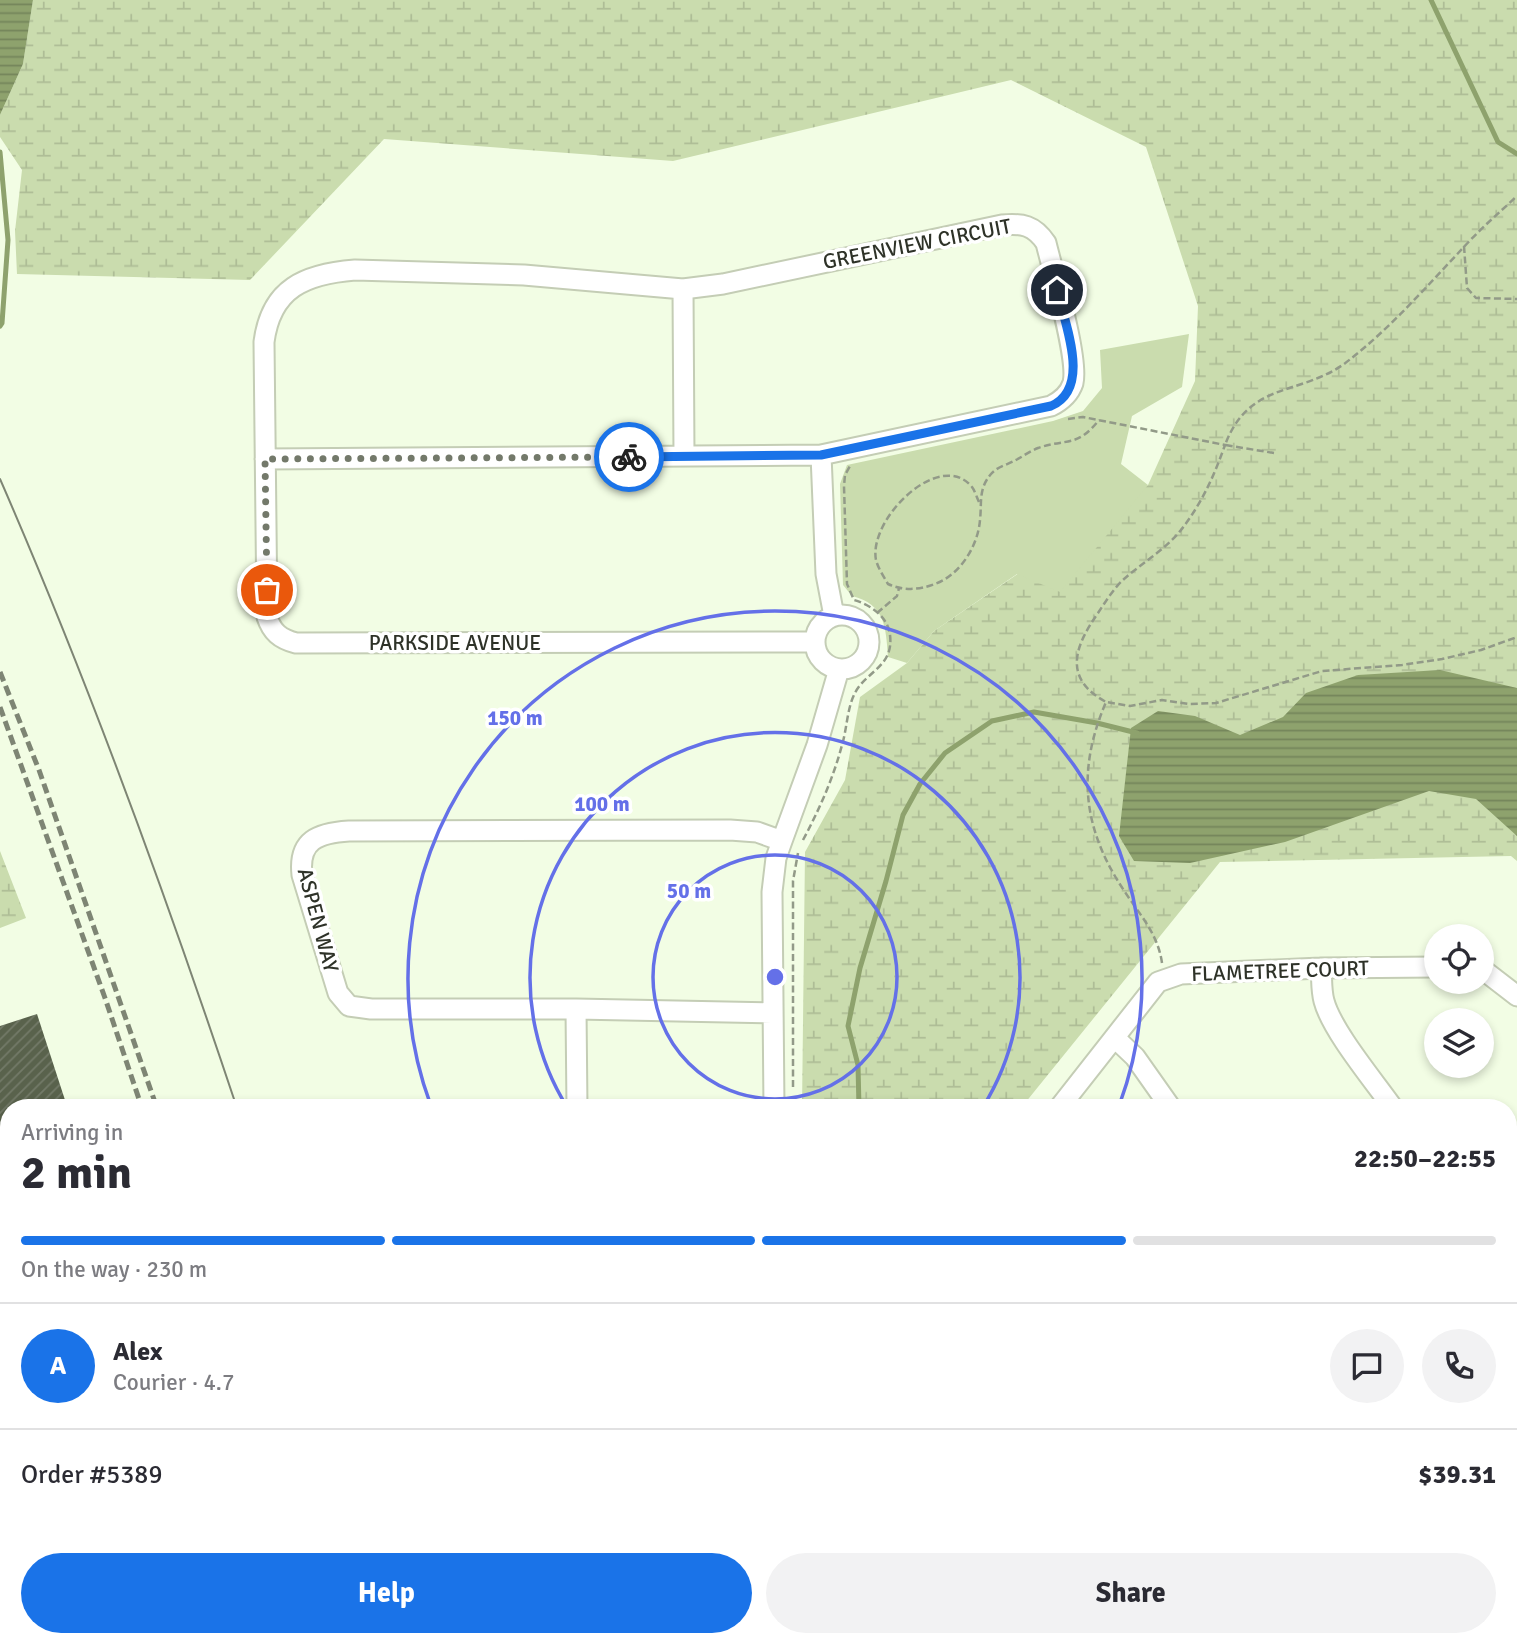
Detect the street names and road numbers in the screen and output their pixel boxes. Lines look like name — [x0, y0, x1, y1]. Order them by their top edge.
street label: GREENVIEW CIRCUIT — [821, 213, 1014, 275]
street label: PARKSIDE AVENUE — [369, 630, 541, 656]
street label: ASPEN WAY — [292, 865, 344, 975]
street label: FLAMETREE COURT — [1191, 955, 1370, 987]

